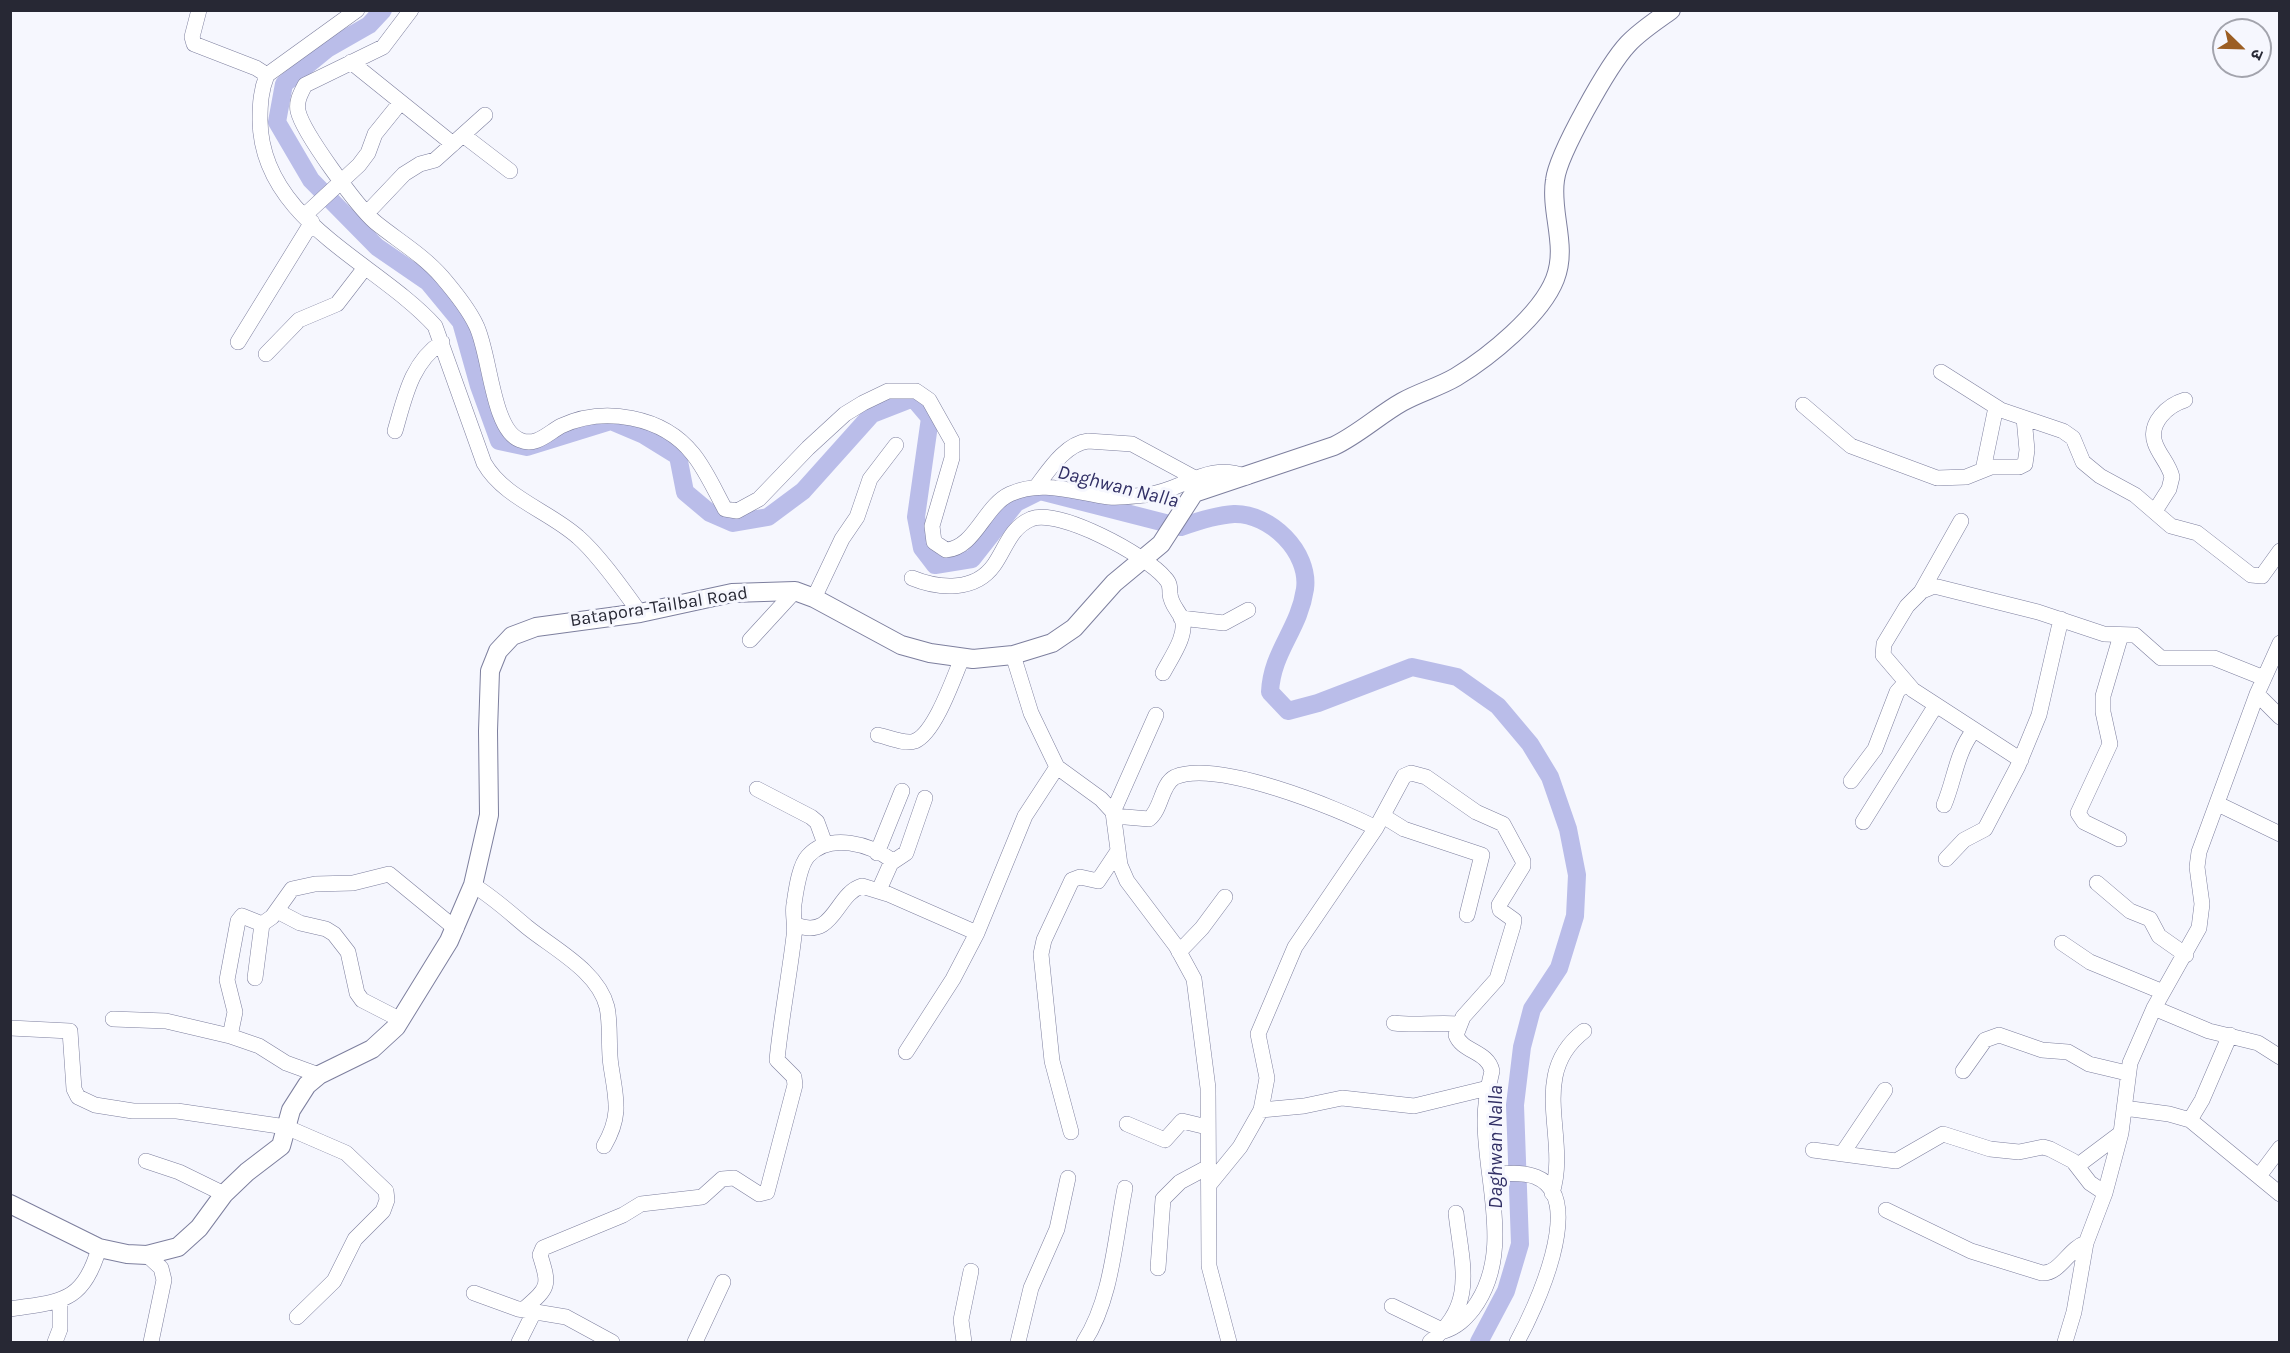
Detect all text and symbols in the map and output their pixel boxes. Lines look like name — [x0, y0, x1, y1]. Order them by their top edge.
north arrow — [2212, 18, 2272, 78]
text: उ — [2247, 46, 2268, 62]
water label: Daghwan Nalla — [1055, 460, 1181, 514]
street label: Batapora-Tailbal Road — [568, 582, 750, 632]
water label: Daghwan Nalla — [1484, 1085, 1508, 1209]

